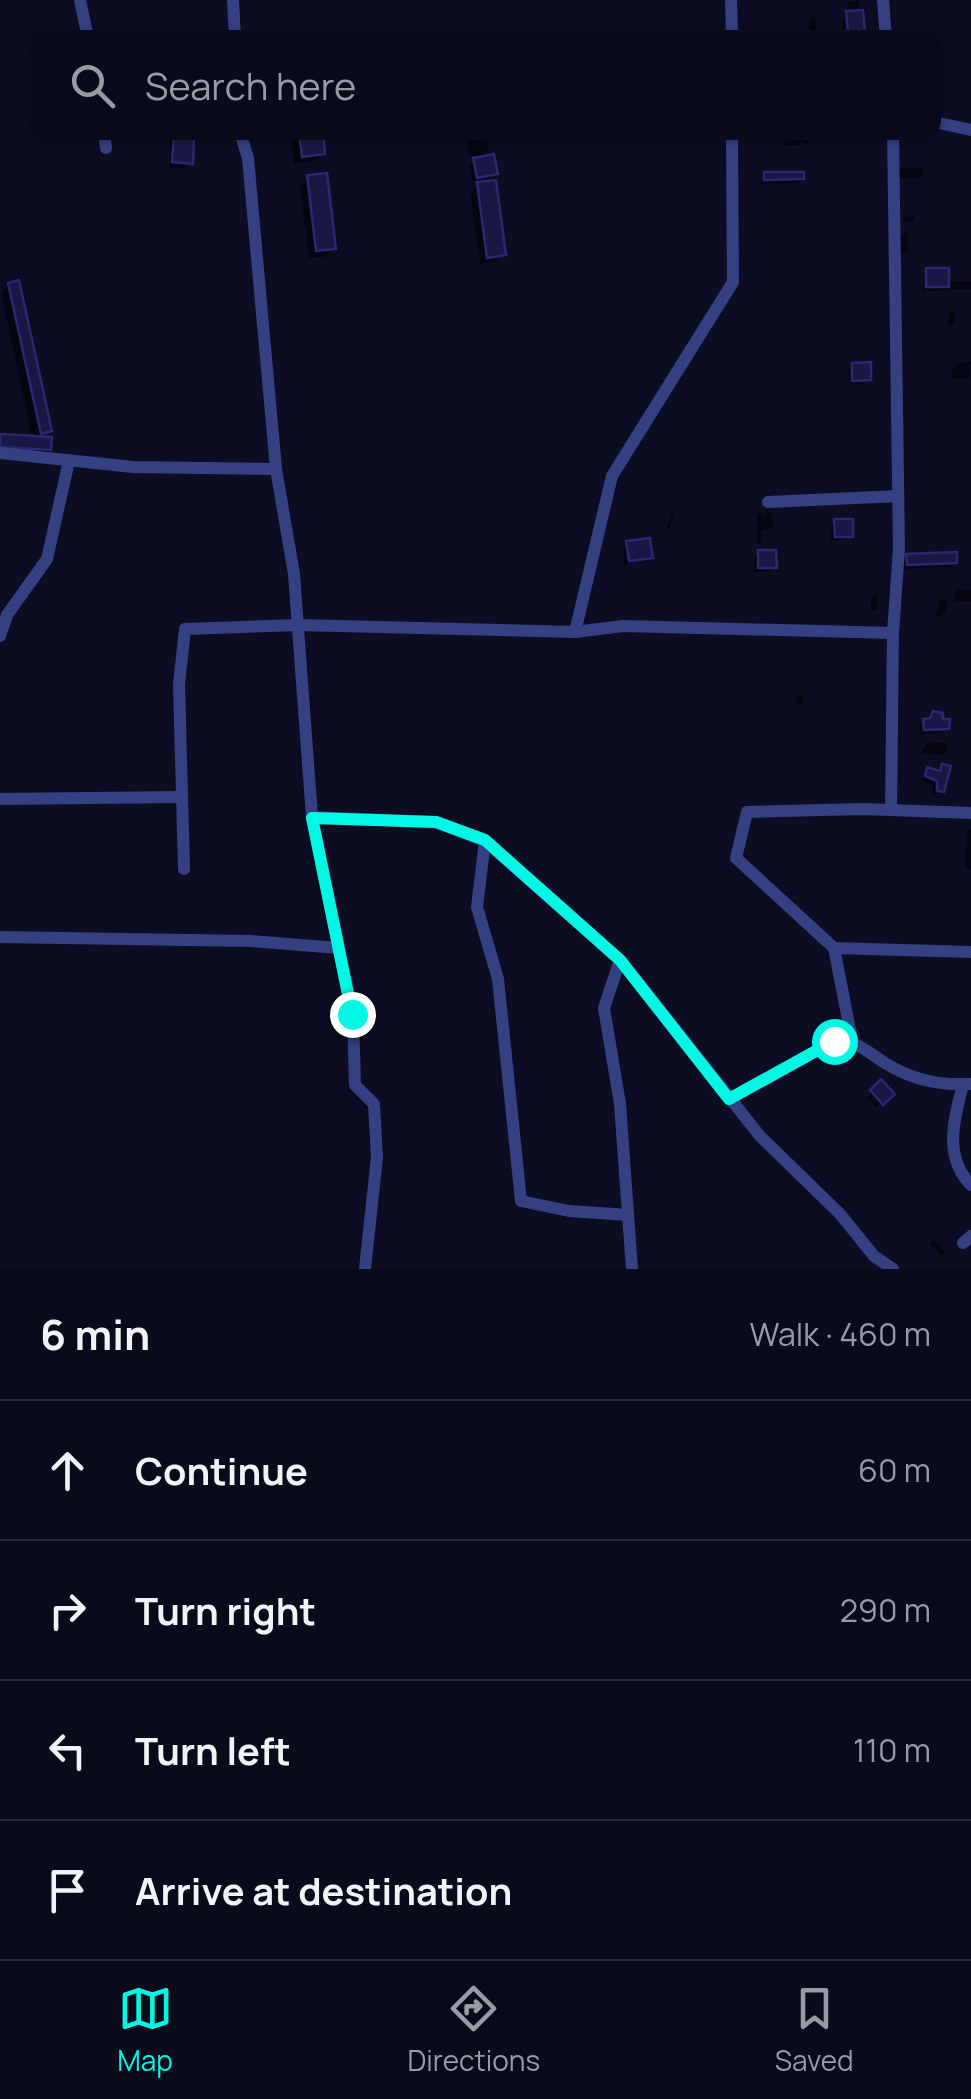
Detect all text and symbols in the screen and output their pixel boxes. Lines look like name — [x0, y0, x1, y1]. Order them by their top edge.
search box — [30, 30, 941, 140]
icon: search — [65, 58, 120, 113]
text: Search here — [145, 59, 356, 111]
route end — [330, 992, 376, 1038]
route start — [812, 1019, 858, 1065]
text: 6 min — [40, 1305, 150, 1363]
text: Walk · 460 m — [750, 1312, 931, 1356]
icon: ahead — [40, 1443, 95, 1498]
text: Continue — [135, 1444, 308, 1496]
text: 60 m — [858, 1448, 931, 1492]
icon: right — [40, 1583, 95, 1638]
text: Turn right — [135, 1584, 316, 1636]
text: 290 m — [840, 1588, 931, 1632]
icon: left — [40, 1723, 95, 1778]
text: Turn left — [135, 1724, 291, 1776]
text: 110 m — [853, 1728, 931, 1772]
icon: arrive — [40, 1863, 95, 1918]
text: Arrive at destination — [135, 1864, 512, 1916]
tab: Map — [117, 1981, 173, 2079]
tab: Directions — [408, 1981, 540, 2079]
tab: Saved — [775, 1981, 854, 2079]

